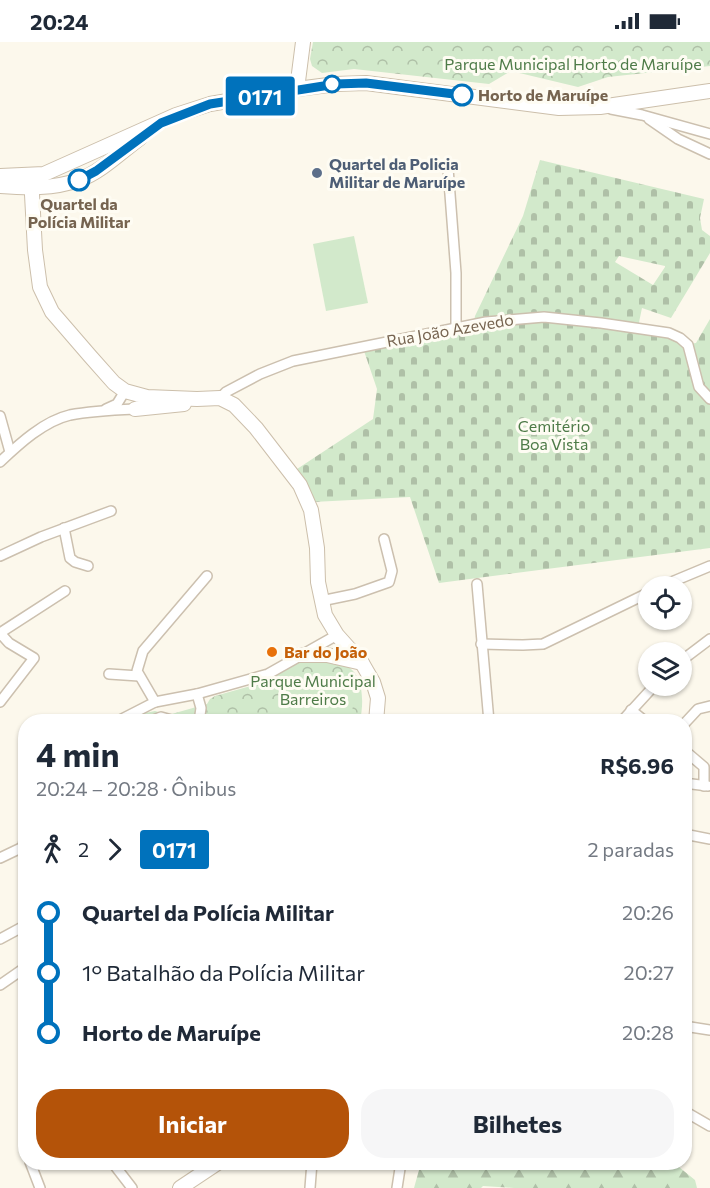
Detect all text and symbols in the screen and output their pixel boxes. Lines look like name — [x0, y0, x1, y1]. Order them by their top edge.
text: 20:24 — [30, 8, 89, 35]
park label: Parque Municipal Horto de Maruípe — [444, 54, 702, 73]
unlabelled marker — [323, 75, 341, 93]
line badge: 0171 — [218, 76, 302, 116]
text: 0171 — [238, 84, 282, 109]
marker: Horto de Maruípe — [451, 84, 473, 106]
place label: Horto de Maruípe — [478, 85, 608, 104]
place label: Quartel da Policia Militar de Maruípe — [329, 154, 465, 191]
marker: Quartel da Policia Militar de Maruípe — [310, 166, 324, 180]
marker: Quartel da Polícia Militar — [68, 169, 90, 191]
place label: Quartel da Polícia Militar — [28, 194, 131, 231]
street label: Rua João Azevedo — [385, 309, 515, 350]
park label: Cemitério Boa Vista — [518, 416, 590, 453]
map controls — [638, 576, 692, 696]
button: locate — [638, 576, 692, 630]
place label: Bar do João — [284, 642, 368, 661]
button: layers — [638, 642, 692, 696]
marker: Bar do João — [265, 645, 279, 659]
park label: Parque Municipal Barreiros — [250, 671, 376, 708]
text: 4 min — [36, 733, 120, 774]
text: R$6.96 — [600, 752, 674, 779]
text: 20:24 – 20:28 · Ônibus — [36, 776, 236, 800]
icon: walk — [36, 833, 69, 866]
icon: forward — [98, 833, 131, 866]
text: 2 — [78, 837, 89, 861]
text: 0171 — [152, 837, 197, 862]
text: 2 paradas — [587, 837, 674, 861]
text: Quartel da Polícia Militar — [82, 899, 334, 926]
text: 20:26 — [622, 900, 674, 924]
text: 1° Batalhão da Polícia Militar — [82, 959, 365, 986]
text: 20:27 — [624, 960, 674, 984]
text: Horto de Maruípe — [82, 1019, 261, 1046]
text: 20:28 — [622, 1020, 674, 1044]
button: Iniciar — [36, 1089, 349, 1158]
button: Bilhetes — [361, 1089, 674, 1158]

